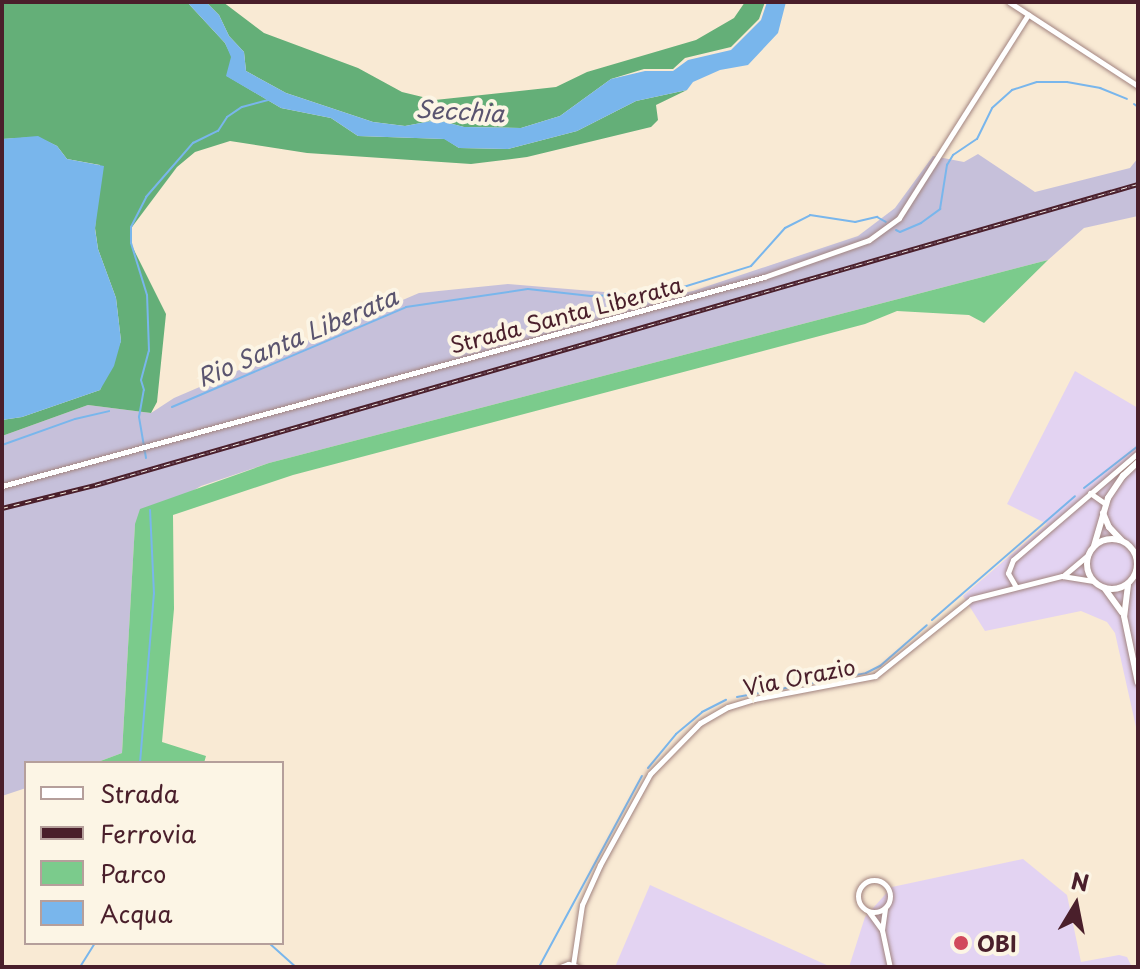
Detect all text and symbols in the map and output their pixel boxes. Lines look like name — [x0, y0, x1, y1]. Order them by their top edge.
water label: Secchia — [415, 94, 505, 128]
street label: Strada Santa Liberata — [448, 271, 684, 357]
water label: Rio Santa Liberata — [191, 281, 403, 393]
street label: Via Orazio — [741, 652, 857, 700]
legend — [24, 761, 284, 945]
text: Strada — [100, 775, 179, 811]
text: Ferrovia — [100, 815, 196, 851]
text: Parco — [100, 855, 166, 891]
text: N — [1069, 863, 1092, 899]
north arrow — [1036, 865, 1116, 945]
text: Acqua — [100, 895, 172, 931]
place label: OBI — [977, 930, 1016, 956]
marker: OBI — [952, 934, 970, 952]

